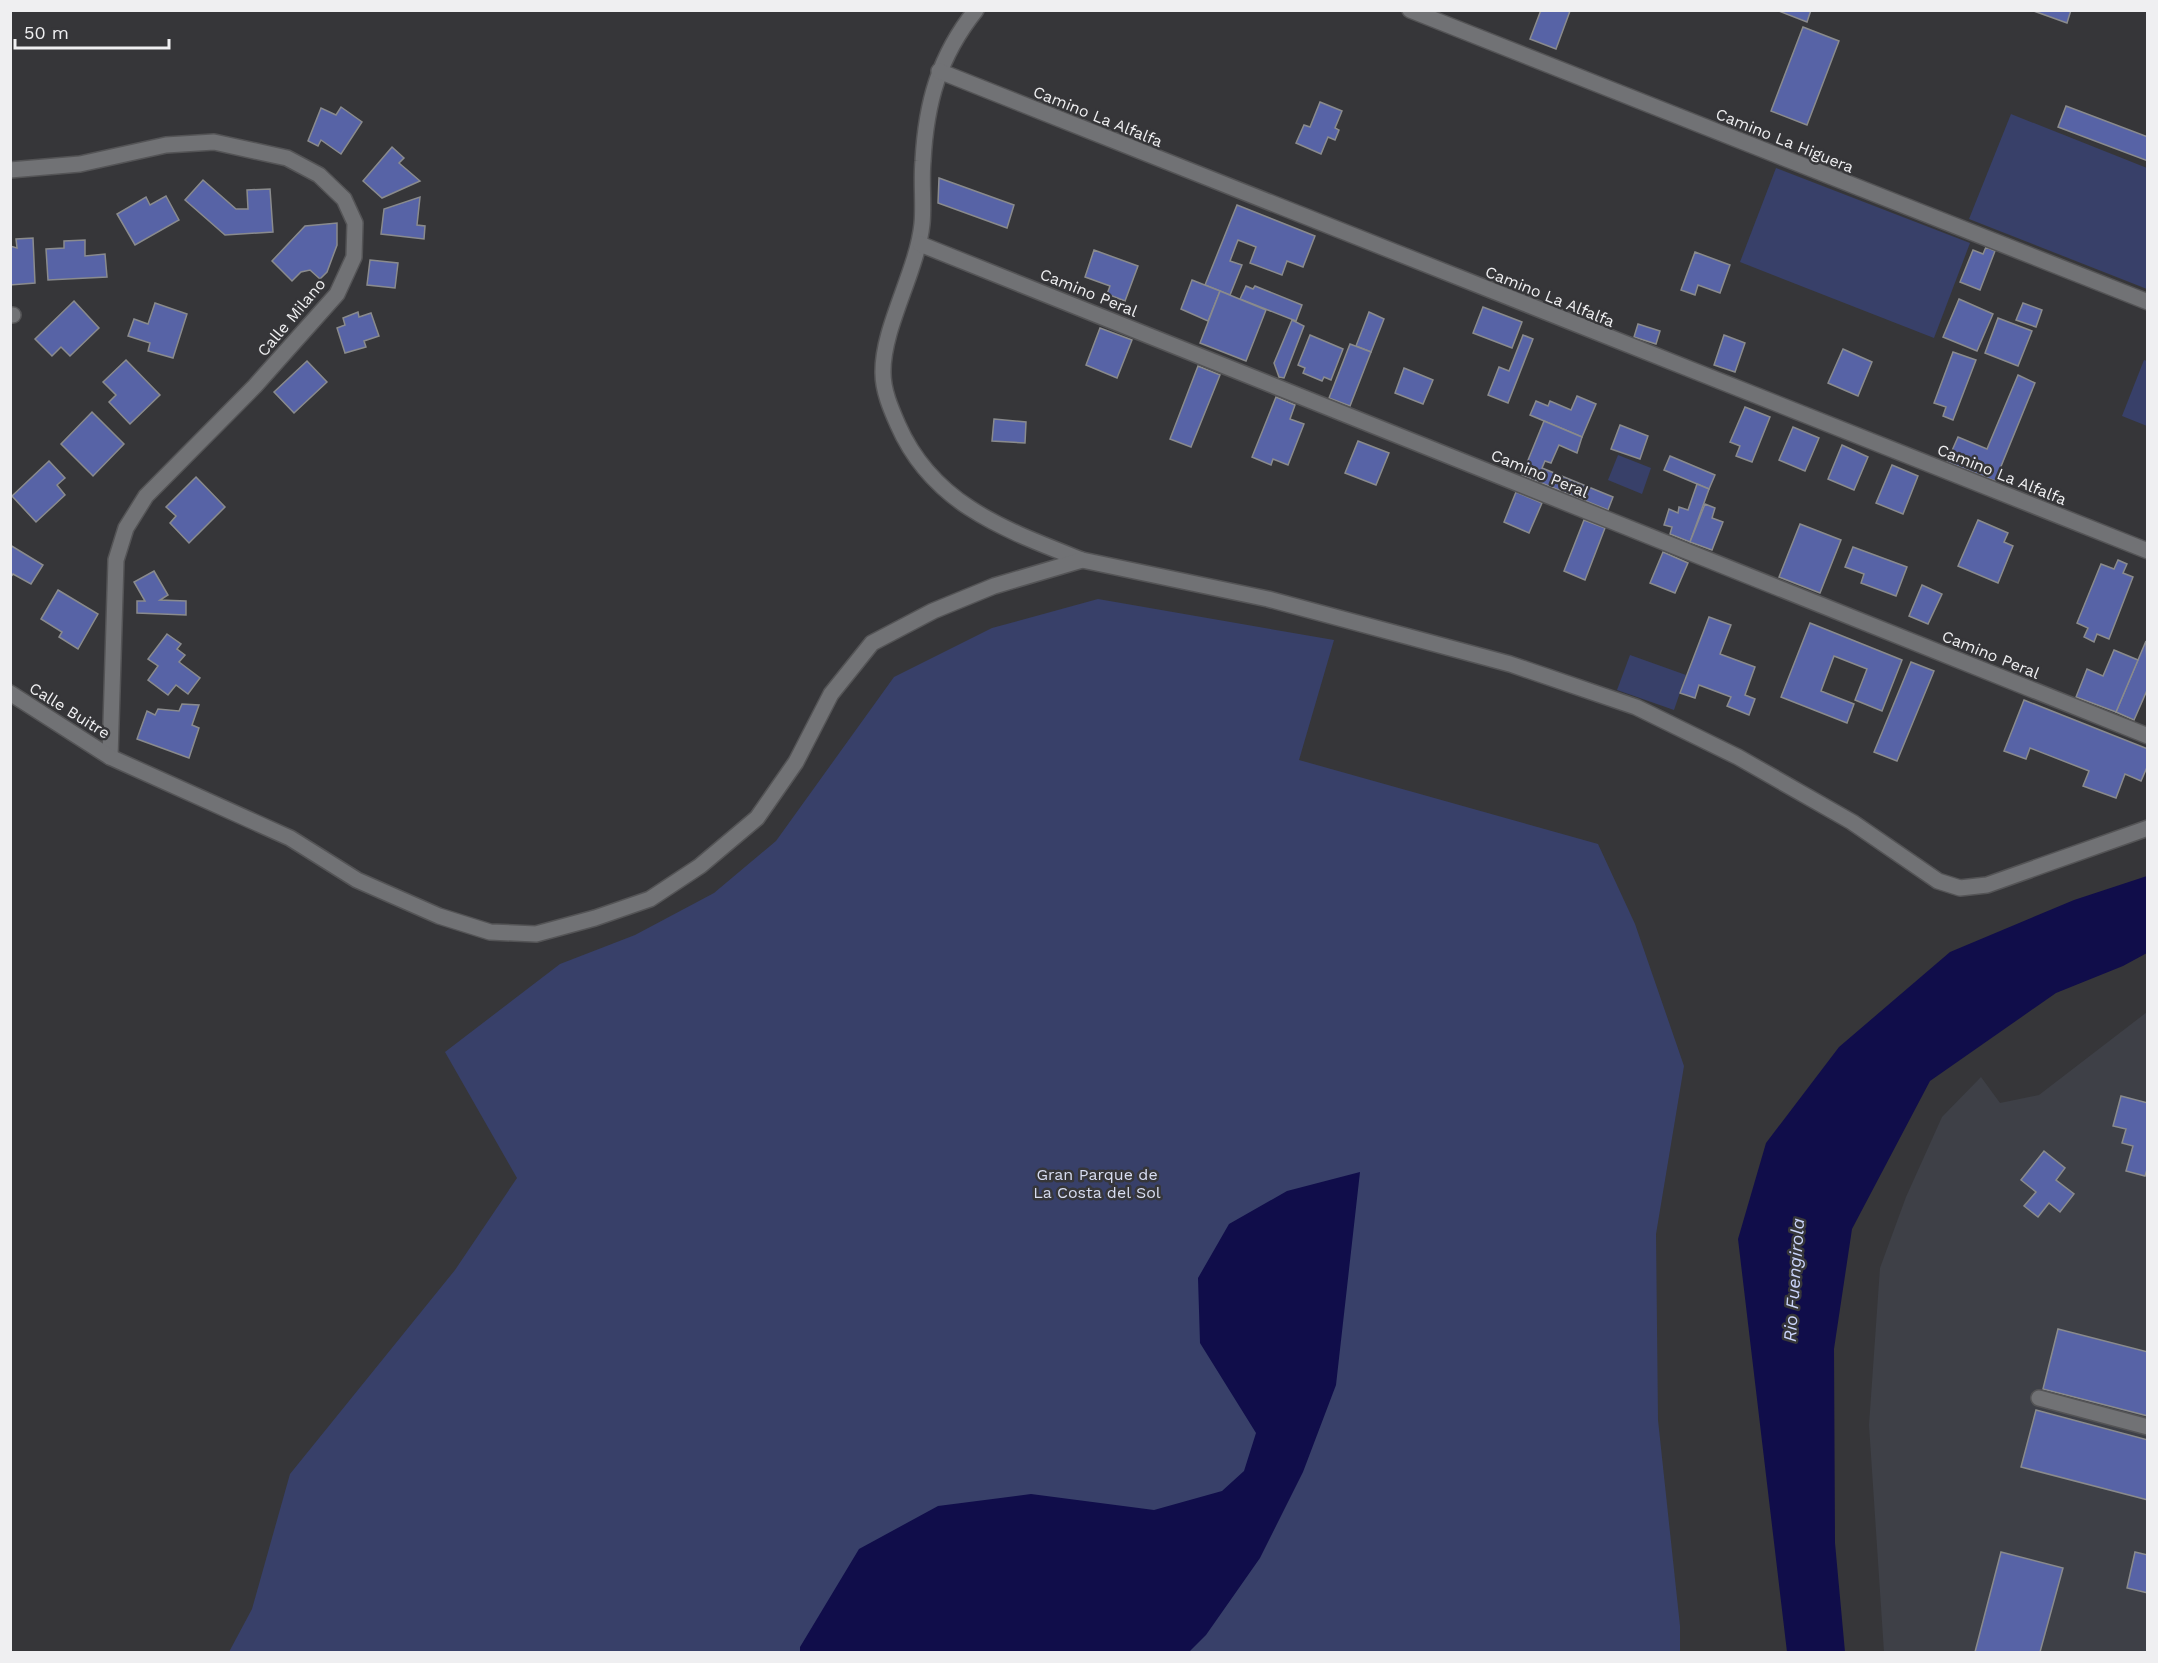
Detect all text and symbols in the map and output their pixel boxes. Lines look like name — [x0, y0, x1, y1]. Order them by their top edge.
scale bar — [15, 12, 170, 50]
text: 50 m — [24, 22, 69, 43]
street label: Camino La Alfalfa — [1030, 82, 1165, 151]
street label: Camino La Higuera — [1713, 104, 1857, 177]
street label: Camino La Alfalfa — [1482, 262, 1617, 331]
street label: Camino Peral — [1037, 264, 1140, 321]
street label: Calle Milano — [253, 274, 329, 360]
street label: Camino La Alfalfa — [1934, 440, 2069, 509]
street label: Camino Peral — [1488, 445, 1591, 502]
street label: Camino Peral — [1939, 626, 2042, 683]
street label: Calle Buitre — [26, 678, 113, 743]
park label: Gran Parque de La Costa del Sol — [1033, 1165, 1161, 1202]
water label: Rio Fuengirola — [1779, 1217, 1808, 1342]

